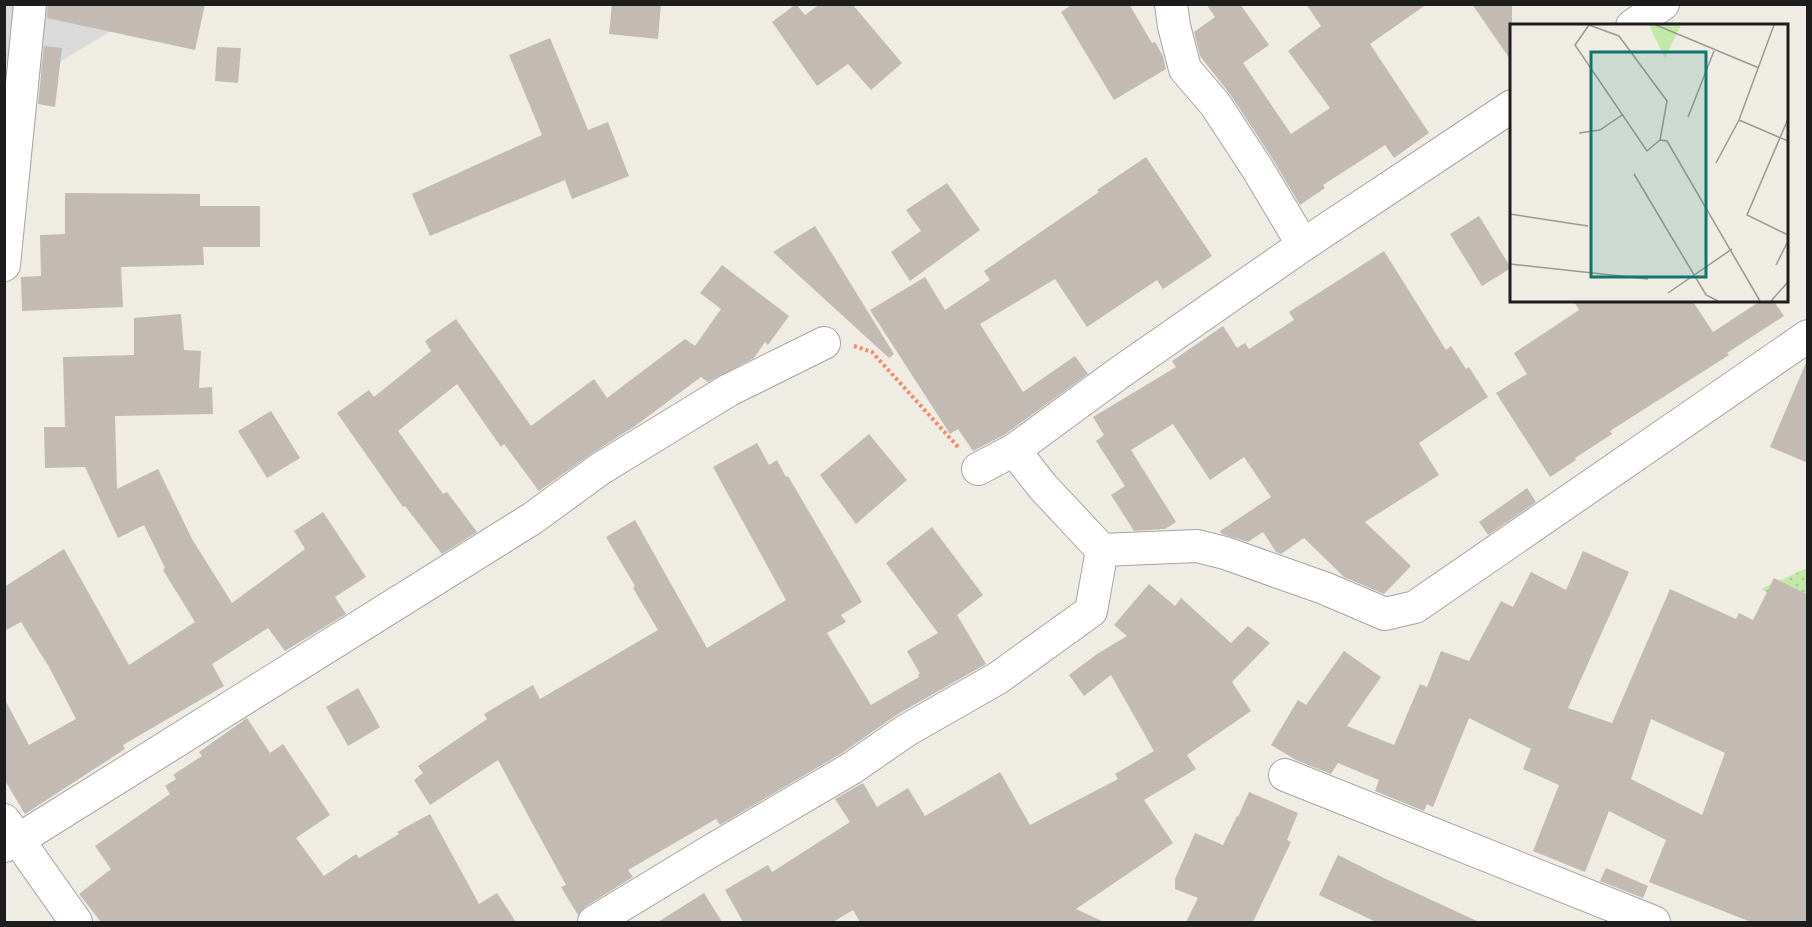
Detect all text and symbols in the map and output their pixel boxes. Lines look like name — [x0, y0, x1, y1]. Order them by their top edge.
inset map — [1510, 24, 1788, 302]

